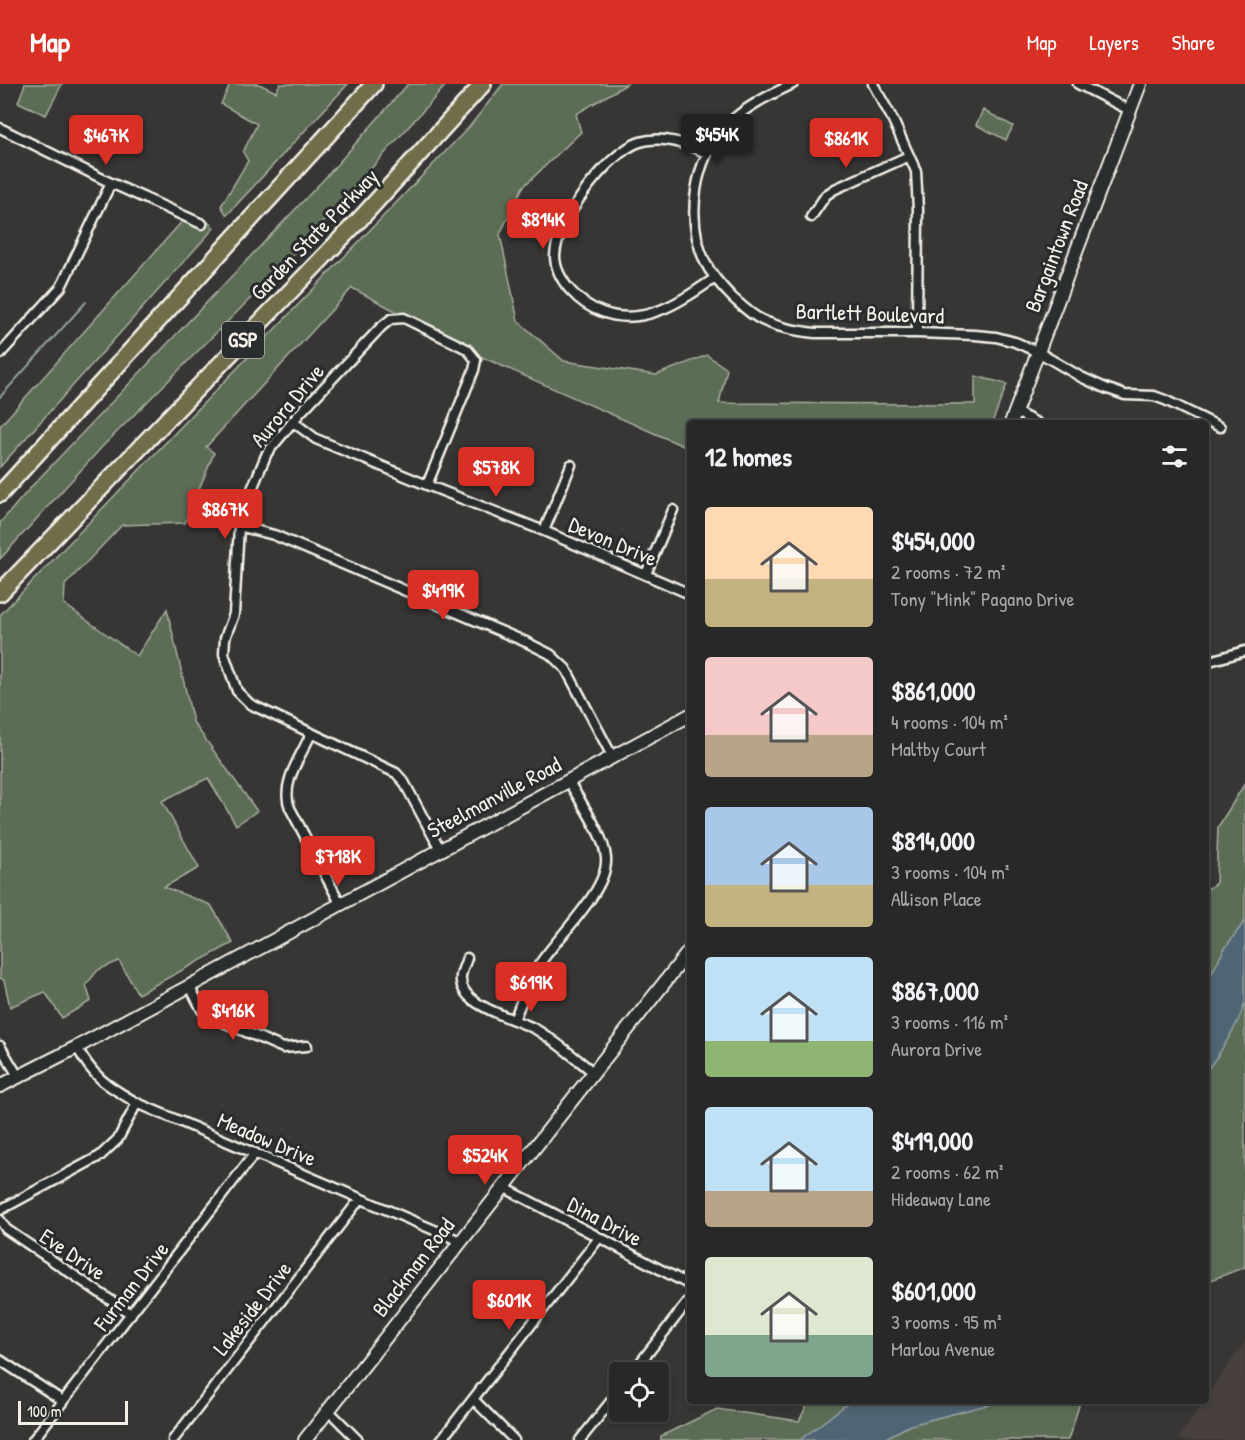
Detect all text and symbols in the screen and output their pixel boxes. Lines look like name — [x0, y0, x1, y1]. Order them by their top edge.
text: Map — [30, 23, 70, 61]
text: Map — [1027, 28, 1056, 57]
text: Layers — [1089, 28, 1139, 57]
text: Share — [1172, 28, 1215, 57]
pin: $454K — [675, 114, 759, 165]
pin: $467K — [64, 115, 148, 166]
pin: $861K — [804, 118, 888, 169]
text: $454K — [695, 120, 739, 147]
text: $467K — [83, 121, 129, 148]
text: $861K — [824, 124, 868, 151]
street label: Garden State Parkway — [243, 162, 385, 306]
street label: Bargaintown Road — [1017, 175, 1095, 316]
pin: $814K — [501, 199, 585, 250]
text: $814K — [521, 205, 565, 232]
street label: Bartlett Boulevard — [795, 295, 945, 331]
road number: GSP — [222, 322, 264, 358]
street label: Aurora Drive — [243, 357, 331, 453]
text: 12 homes — [705, 439, 792, 474]
icon: filters — [1158, 440, 1191, 473]
pin: $578K — [454, 447, 538, 498]
text: $578K — [472, 453, 520, 480]
pin: $867K — [183, 489, 267, 540]
text: $867K — [201, 495, 249, 522]
street label: Devon Drive — [564, 509, 662, 573]
text: $454,000 — [891, 523, 975, 558]
icon: home — [753, 531, 825, 603]
text: 2 rooms · 72 m² — [891, 558, 1005, 585]
pin: $419K — [401, 570, 485, 621]
text: $419K — [422, 576, 464, 603]
text: Tony "Mink" Pagano Drive — [891, 585, 1075, 612]
text: $861,000 — [891, 673, 975, 708]
icon: home — [753, 681, 825, 753]
text: 4 rooms · 104 m² — [891, 708, 1008, 735]
text: Maltby Court — [891, 735, 986, 762]
street label: Steelmanville Road — [422, 749, 567, 845]
text: $814,000 — [891, 823, 975, 858]
icon: home — [753, 831, 825, 903]
pin: $718K — [296, 836, 380, 887]
text: $718K — [315, 842, 361, 869]
text: 3 rooms · 104 m² — [891, 858, 1009, 885]
text: Allison Place — [891, 885, 982, 912]
pin: $619K — [489, 962, 573, 1013]
text: $619K — [509, 968, 553, 995]
text: $867,000 — [891, 973, 979, 1008]
icon: home — [753, 981, 825, 1053]
pin: $416K — [191, 990, 275, 1041]
text: $416K — [211, 996, 255, 1023]
text: 3 rooms · 116 m² — [891, 1008, 1008, 1035]
text: Aurora Drive — [891, 1035, 982, 1062]
street label: Meadow Drive — [213, 1105, 321, 1173]
text: $419,000 — [891, 1123, 973, 1158]
icon: home — [753, 1131, 825, 1203]
pin: $524K — [443, 1135, 527, 1186]
text: $524K — [462, 1141, 508, 1168]
text: 2 rooms · 62 m² — [891, 1158, 1003, 1185]
text: Hideaway Lane — [891, 1185, 991, 1212]
street label: Dina Drive — [562, 1189, 648, 1253]
street label: Blackman Road — [365, 1211, 461, 1323]
street label: Eve Drive — [34, 1221, 112, 1287]
street label: Furman Drive — [86, 1235, 175, 1338]
street label: Lakeside Drive — [206, 1254, 298, 1361]
text: $601,000 — [891, 1273, 976, 1308]
pin: $601K — [467, 1280, 551, 1331]
icon: home — [753, 1281, 825, 1353]
text: $601K — [487, 1286, 531, 1313]
text: 3 rooms · 95 m² — [891, 1308, 1001, 1335]
text: Marlou Avenue — [891, 1335, 995, 1362]
map controls — [609, 1362, 669, 1422]
button: locate — [609, 1362, 669, 1422]
scale bar — [18, 1398, 128, 1426]
text: 100 m — [27, 1400, 62, 1422]

